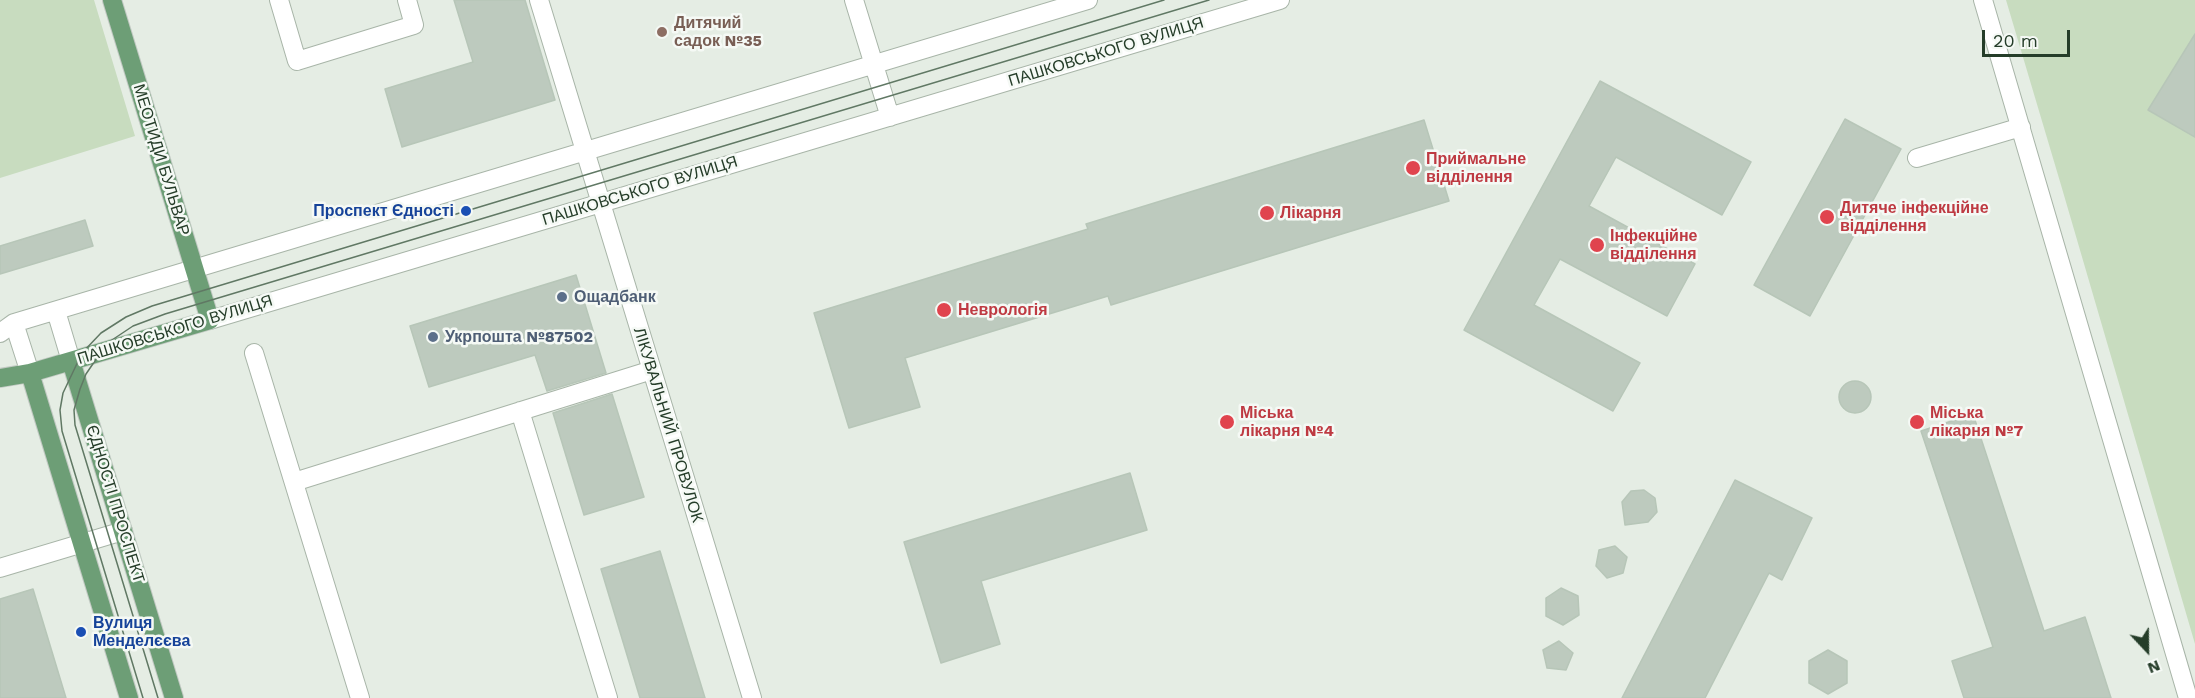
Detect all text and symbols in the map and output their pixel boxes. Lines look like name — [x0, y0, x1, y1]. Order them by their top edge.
place label: Дитячий садок №35 — [674, 13, 762, 51]
street label: ПАШКОВСЬКОГО ВУЛИЦЯ — [1006, 13, 1206, 91]
scale bar — [1985, 18, 2074, 56]
marker: Дитячий садок №35 — [655, 25, 669, 39]
text: 20 m — [1993, 30, 2038, 51]
street label: МЕОТИДИ БУЛЬВАР — [129, 82, 193, 238]
place label: Приймальне відділення — [1426, 149, 1526, 187]
street label: ПАШКОВСЬКОГО ВУЛИЦЯ — [540, 152, 740, 230]
marker: Приймальне відділення — [1404, 159, 1422, 177]
place label: Дитяче інфекційне відділення — [1840, 198, 1989, 236]
place label: Проспект Єдності — [313, 201, 454, 221]
place label: Лікарня — [1280, 203, 1341, 223]
marker: Проспект Єдності — [459, 204, 473, 218]
marker: Лікарня — [1258, 204, 1276, 222]
marker: Дитяче інфекційне відділення — [1818, 208, 1836, 226]
place label: Інфекційне відділення — [1610, 226, 1697, 264]
marker: Інфекційне відділення — [1588, 236, 1606, 254]
place label: Ощадбанк — [574, 287, 656, 307]
marker: Ощадбанк — [555, 290, 569, 304]
street label: ПАШКОВСЬКОГО ВУЛИЦЯ — [75, 291, 275, 369]
place label: Неврологія — [958, 300, 1048, 320]
marker: Неврологія — [935, 301, 953, 319]
street label: ЛІКУВАЛЬНИЙ ПРОВУЛОК — [629, 325, 707, 525]
place label: Укрпошта №87502 — [445, 327, 593, 347]
marker: Укрпошта №87502 — [426, 330, 440, 344]
place label: Міська лікарня №4 — [1240, 403, 1334, 441]
place label: Міська лікарня №7 — [1930, 403, 2023, 441]
marker: Міська лікарня №4 — [1218, 413, 1236, 431]
marker: Міська лікарня №7 — [1908, 413, 1926, 431]
street label: ЄДНОСТІ ПРОСПЕКТ — [82, 423, 148, 585]
place label: Вулиця Менделєєва — [93, 613, 190, 651]
north arrow — [2117, 620, 2177, 680]
marker: Вулиця Менделєєва — [74, 625, 88, 639]
text: N — [2145, 656, 2163, 678]

